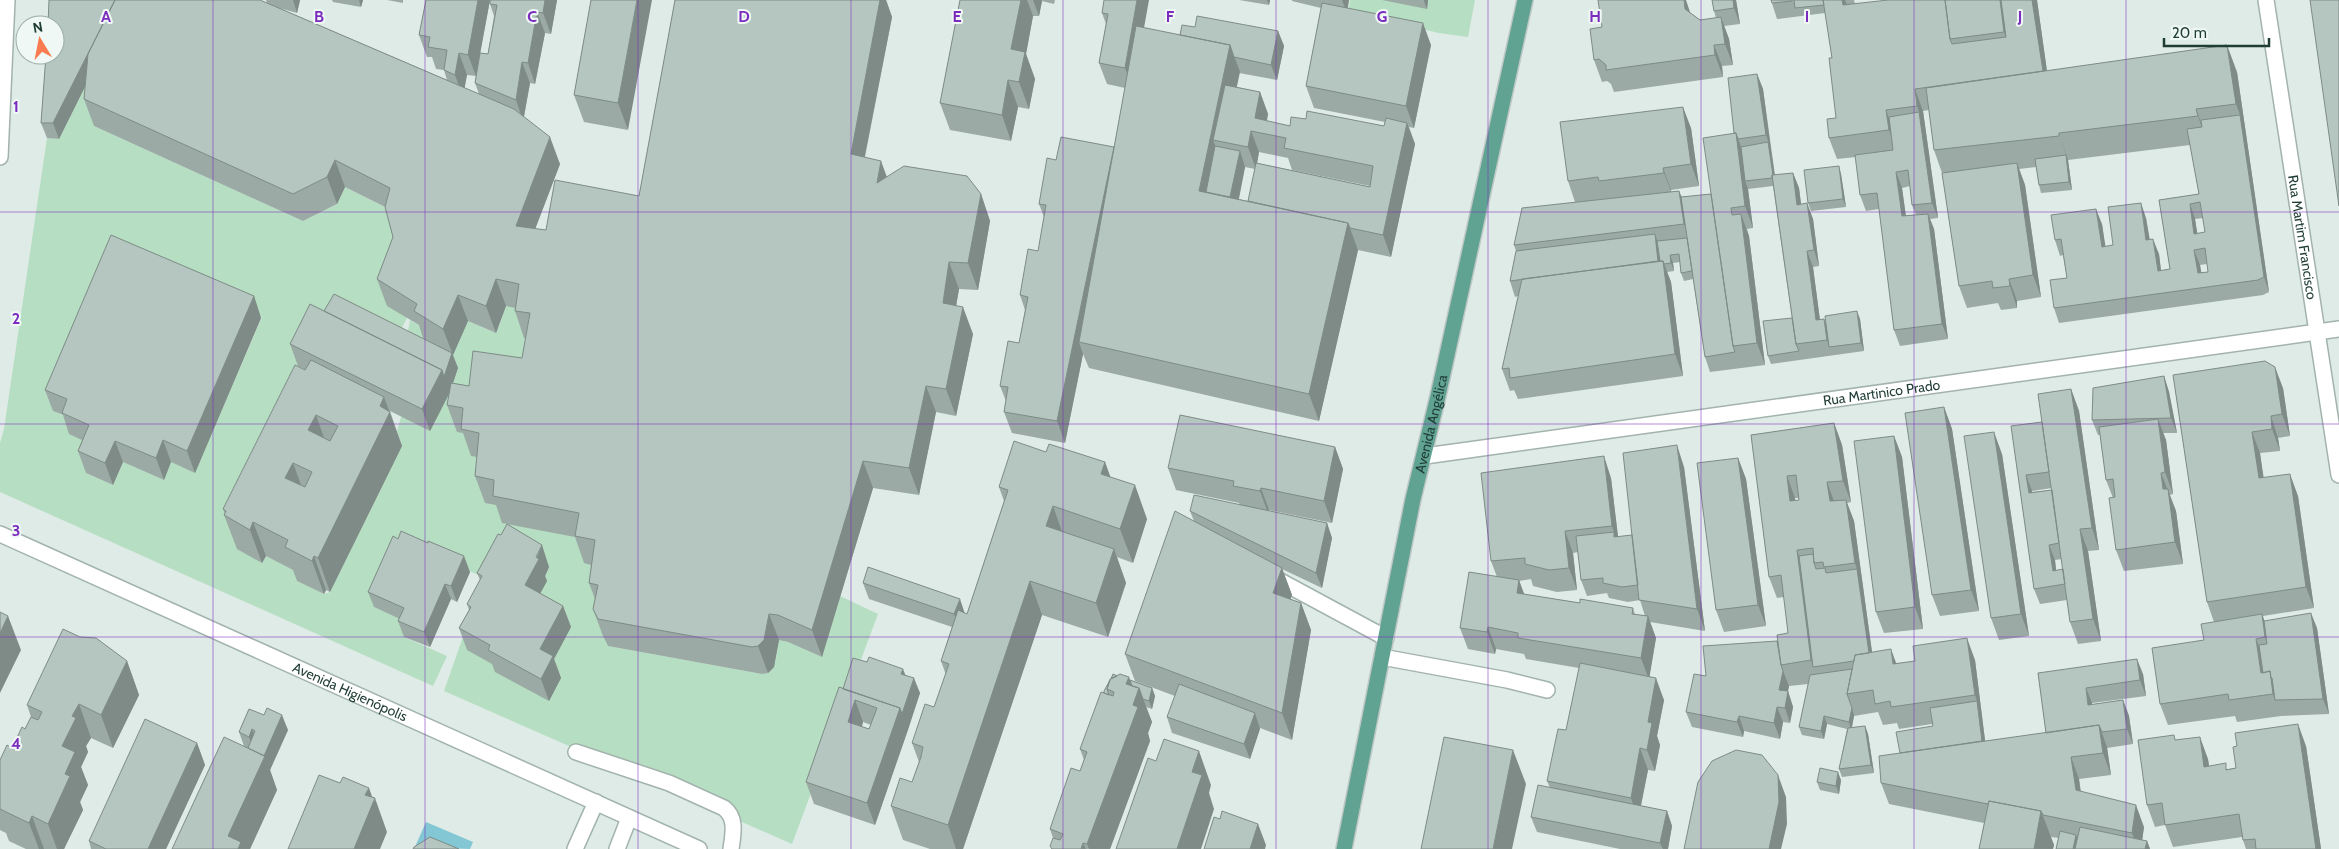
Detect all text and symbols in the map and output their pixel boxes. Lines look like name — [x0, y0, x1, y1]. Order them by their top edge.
text: A — [101, 7, 111, 26]
text: B — [314, 7, 324, 26]
text: C — [527, 7, 537, 26]
text: D — [738, 7, 750, 26]
text: E — [952, 7, 962, 26]
text: F — [1166, 7, 1175, 26]
text: G — [1377, 7, 1387, 26]
text: H — [1589, 7, 1601, 26]
text: I — [1805, 7, 1809, 26]
text: J — [2017, 7, 2022, 26]
north arrow — [15, 15, 65, 65]
scale bar — [2164, 15, 2269, 47]
text: N — [31, 17, 44, 37]
text: 20 m — [2172, 24, 2207, 42]
text: 1 — [13, 97, 19, 116]
street label: Rua Martim Francisco — [2284, 174, 2321, 301]
text: 2 — [12, 309, 20, 328]
street label: Avenida Angélica — [1411, 373, 1451, 475]
street label: Rua Martinico Prado — [1822, 375, 1942, 410]
text: 3 — [12, 521, 20, 540]
street label: Avenida Higienópolis — [290, 658, 410, 725]
text: 4 — [11, 734, 21, 753]

